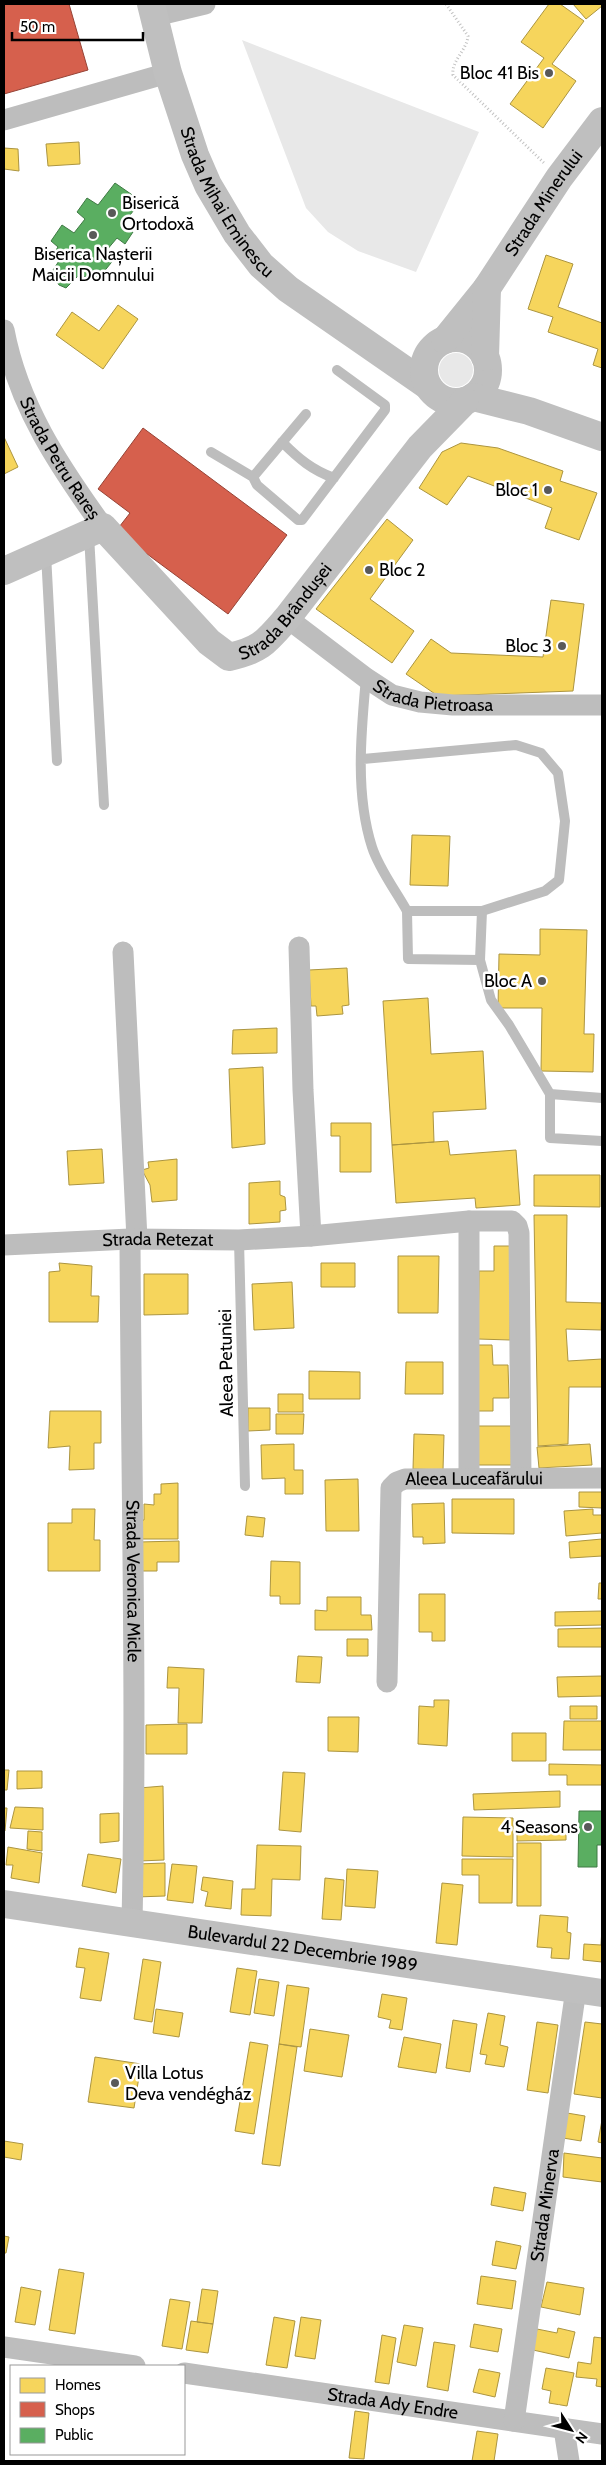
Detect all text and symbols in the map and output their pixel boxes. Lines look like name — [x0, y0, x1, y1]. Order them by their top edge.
scale bar — [12, 10, 144, 42]
text: 50 m — [20, 18, 55, 36]
place label: Bloc 41 Bis — [460, 62, 539, 84]
marker: Bloc 41 Bis — [543, 67, 555, 79]
street label: Strada Mihai Eminescu — [175, 124, 278, 282]
street label: Strada Minerului — [500, 146, 587, 260]
place label: Biserică Ortodoxă — [122, 192, 194, 235]
marker: Biserică Ortodoxă — [106, 207, 118, 219]
marker: Biserica Nașterii Maicii Domnului — [87, 229, 99, 241]
place label: Biserica Nașterii Maicii Domnului — [32, 243, 154, 286]
street label: Strada Petru Rareș — [15, 394, 105, 524]
place label: Bloc 1 — [495, 479, 538, 501]
marker: Bloc 1 — [542, 484, 554, 496]
street label: Strada Brândușei — [236, 559, 336, 665]
place label: Bloc 2 — [379, 559, 425, 581]
marker: Bloc 2 — [363, 564, 375, 576]
place label: Bloc 3 — [505, 635, 552, 657]
marker: Bloc 3 — [556, 640, 568, 652]
street label: Strada Pietroasa — [369, 675, 493, 716]
place label: Bloc A — [484, 970, 532, 992]
marker: Bloc A — [536, 975, 548, 987]
street label: Strada Retezat — [102, 1228, 214, 1251]
street label: Aleea Petuniei — [214, 1309, 238, 1417]
street label: Aleea Luceafărului — [405, 1467, 543, 1490]
street label: Strada Veronica Micle — [121, 1500, 145, 1662]
place label: 4 Seasons — [500, 1816, 578, 1838]
marker: 4 Seasons — [582, 1821, 594, 1833]
street label: Bulevardul 22 Decembrie 1989 — [186, 1920, 419, 1976]
place label: Villa Lotus Deva vendégház — [125, 2062, 252, 2105]
marker: Villa Lotus Deva vendégház — [109, 2077, 121, 2089]
street label: Strada Minerva — [526, 2147, 564, 2263]
legend — [10, 2365, 185, 2455]
text: Homes — [55, 2376, 101, 2394]
street label: Strada Ady Endre — [326, 2383, 460, 2424]
text: Shops — [55, 2401, 95, 2419]
north arrow — [546, 2405, 596, 2455]
text: Public — [55, 2426, 93, 2444]
text: N — [571, 2428, 592, 2447]

